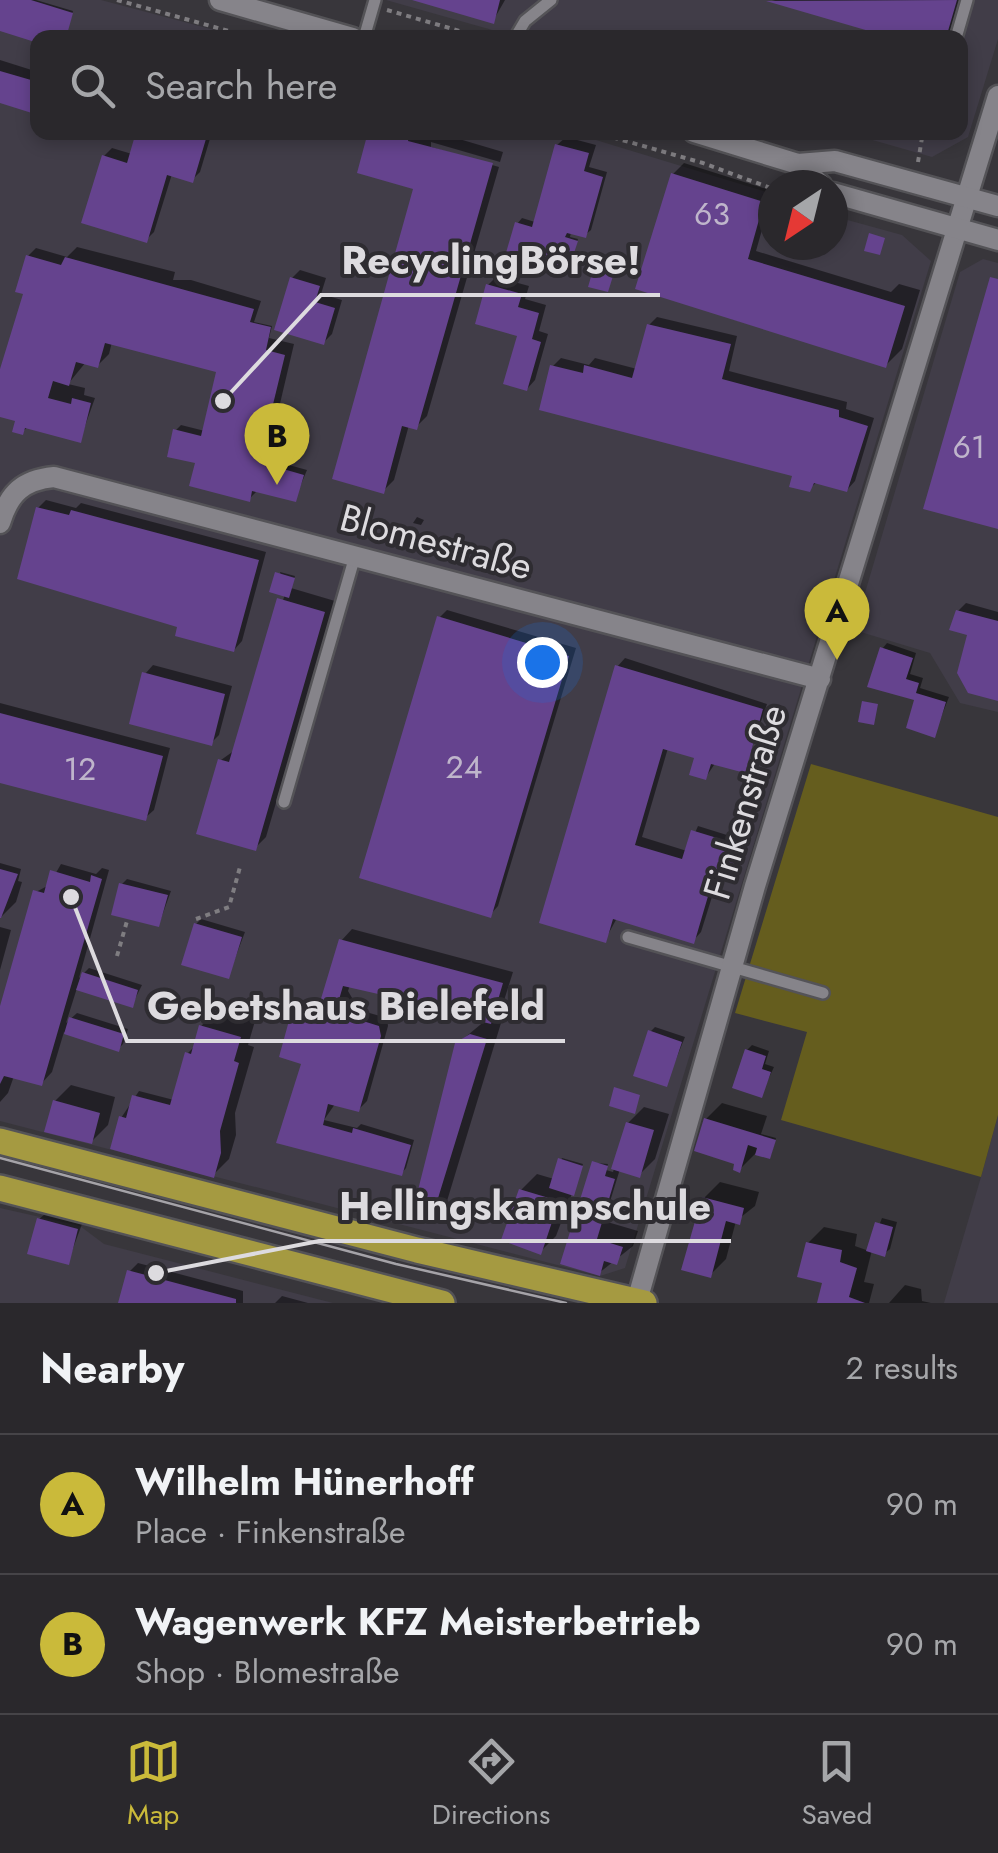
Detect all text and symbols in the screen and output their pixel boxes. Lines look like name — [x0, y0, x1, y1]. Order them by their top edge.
search box — [30, 30, 968, 140]
icon: search — [65, 58, 120, 113]
text: Search here — [145, 58, 337, 113]
north arrow — [758, 170, 848, 260]
house number: 63 — [694, 191, 730, 237]
callout: RecyclingBörse! — [321, 225, 660, 295]
text: RecyclingBörse! — [341, 231, 641, 289]
pin: B — [244, 402, 310, 485]
house number: 61 — [953, 424, 985, 470]
street label: Blomestraße — [334, 489, 538, 594]
pin: A — [804, 578, 870, 660]
your location — [517, 637, 568, 688]
street label: Finkenstraße — [689, 698, 800, 906]
house number: 24 — [446, 744, 482, 790]
house number: 12 — [64, 746, 96, 792]
callout: Gebetshaus Bielefeld — [127, 971, 565, 1041]
text: Gebetshaus Bielefeld — [147, 977, 545, 1035]
callout: Hellingskampschule — [319, 1171, 731, 1241]
text: Hellingskampschule — [339, 1177, 711, 1235]
text: Nearby — [40, 1338, 184, 1399]
text: 2 results — [846, 1345, 958, 1391]
text: Wilhelm Hünerhoff — [135, 1454, 474, 1509]
text: A — [61, 1481, 84, 1527]
text: 90 m — [886, 1481, 958, 1527]
text: Place · Finkenstraße — [135, 1509, 405, 1555]
text: Wagenwerk KFZ Meisterbetrieb — [135, 1594, 701, 1649]
text: B — [62, 1621, 83, 1667]
text: 90 m — [886, 1621, 958, 1667]
text: Shop · Blomestraße — [135, 1649, 399, 1695]
tab: Map — [126, 1734, 181, 1835]
tab: Directions — [432, 1734, 550, 1835]
tab: Saved — [801, 1734, 872, 1835]

